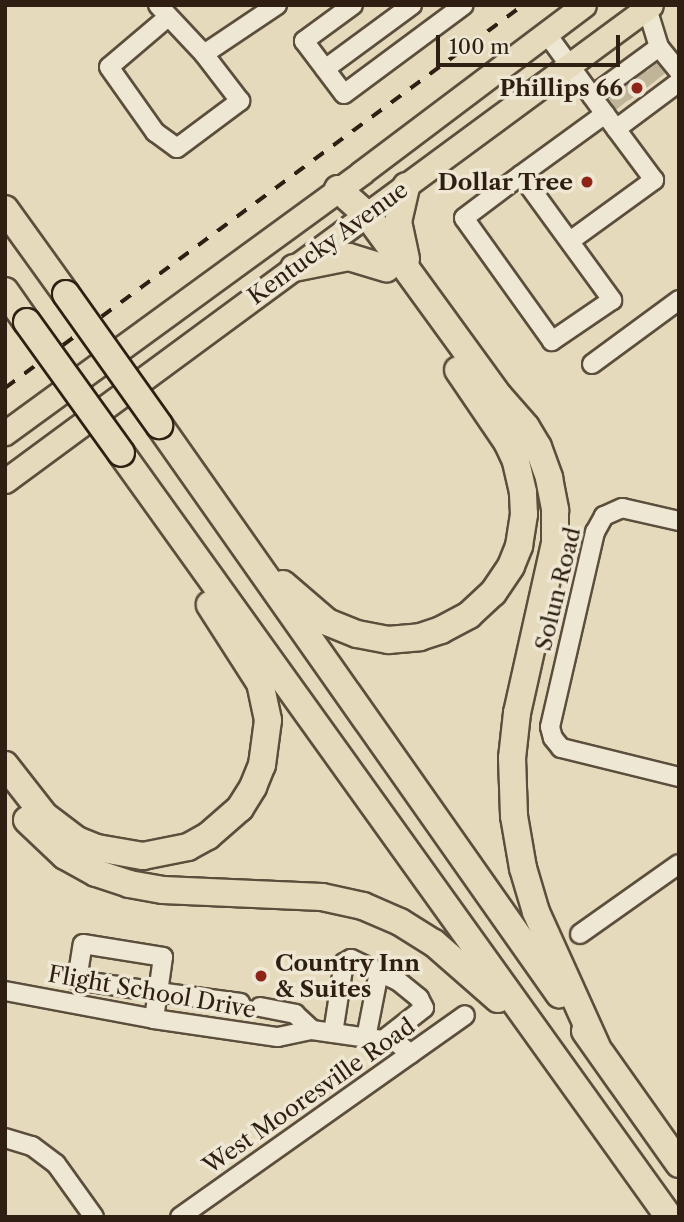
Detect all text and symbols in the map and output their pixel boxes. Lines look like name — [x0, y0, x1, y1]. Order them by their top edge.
scale bar — [439, 21, 623, 65]
text: 100 m — [449, 34, 510, 59]
place label: Phillips 66 — [500, 74, 623, 102]
marker: Phillips 66 — [629, 80, 645, 96]
place label: Dollar Tree — [437, 168, 573, 196]
marker: Dollar Tree — [579, 174, 595, 190]
street label: Kentucky Avenue — [242, 175, 414, 311]
street label: Solun Road — [529, 524, 587, 654]
place label: Country Inn & Suites — [275, 949, 421, 1003]
street label: Flight School Drive — [46, 960, 258, 1024]
marker: Country Inn & Suites — [253, 968, 269, 984]
street label: West Mooresville Road — [198, 1012, 420, 1180]

